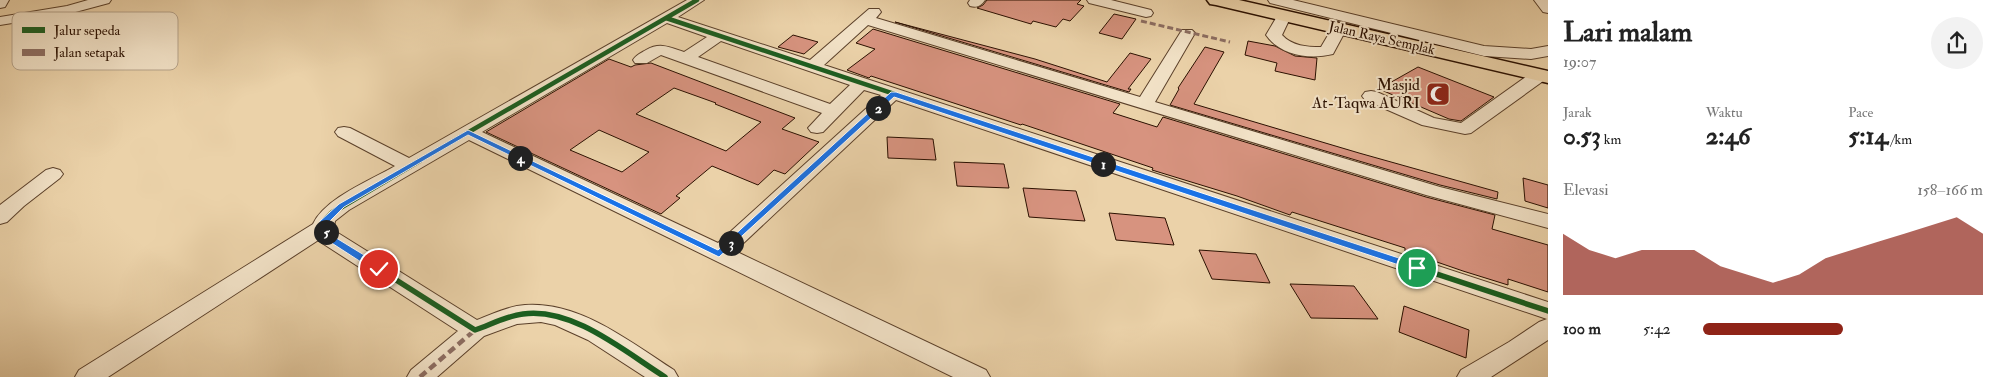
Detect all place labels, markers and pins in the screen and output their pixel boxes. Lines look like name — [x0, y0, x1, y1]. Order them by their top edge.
place label: Masjid At-Taqwa AURI — [1311, 75, 1420, 113]
mosque icon: Masjid At-Taqwa AURI — [1425, 81, 1451, 107]
pin: 2 — [866, 96, 890, 120]
pin: 4 — [508, 146, 532, 170]
pin: 1 — [1090, 152, 1116, 176]
pin: 5 — [314, 220, 338, 244]
pin: 3 — [718, 230, 744, 256]
pin — [1396, 247, 1438, 289]
pin — [358, 248, 400, 290]

